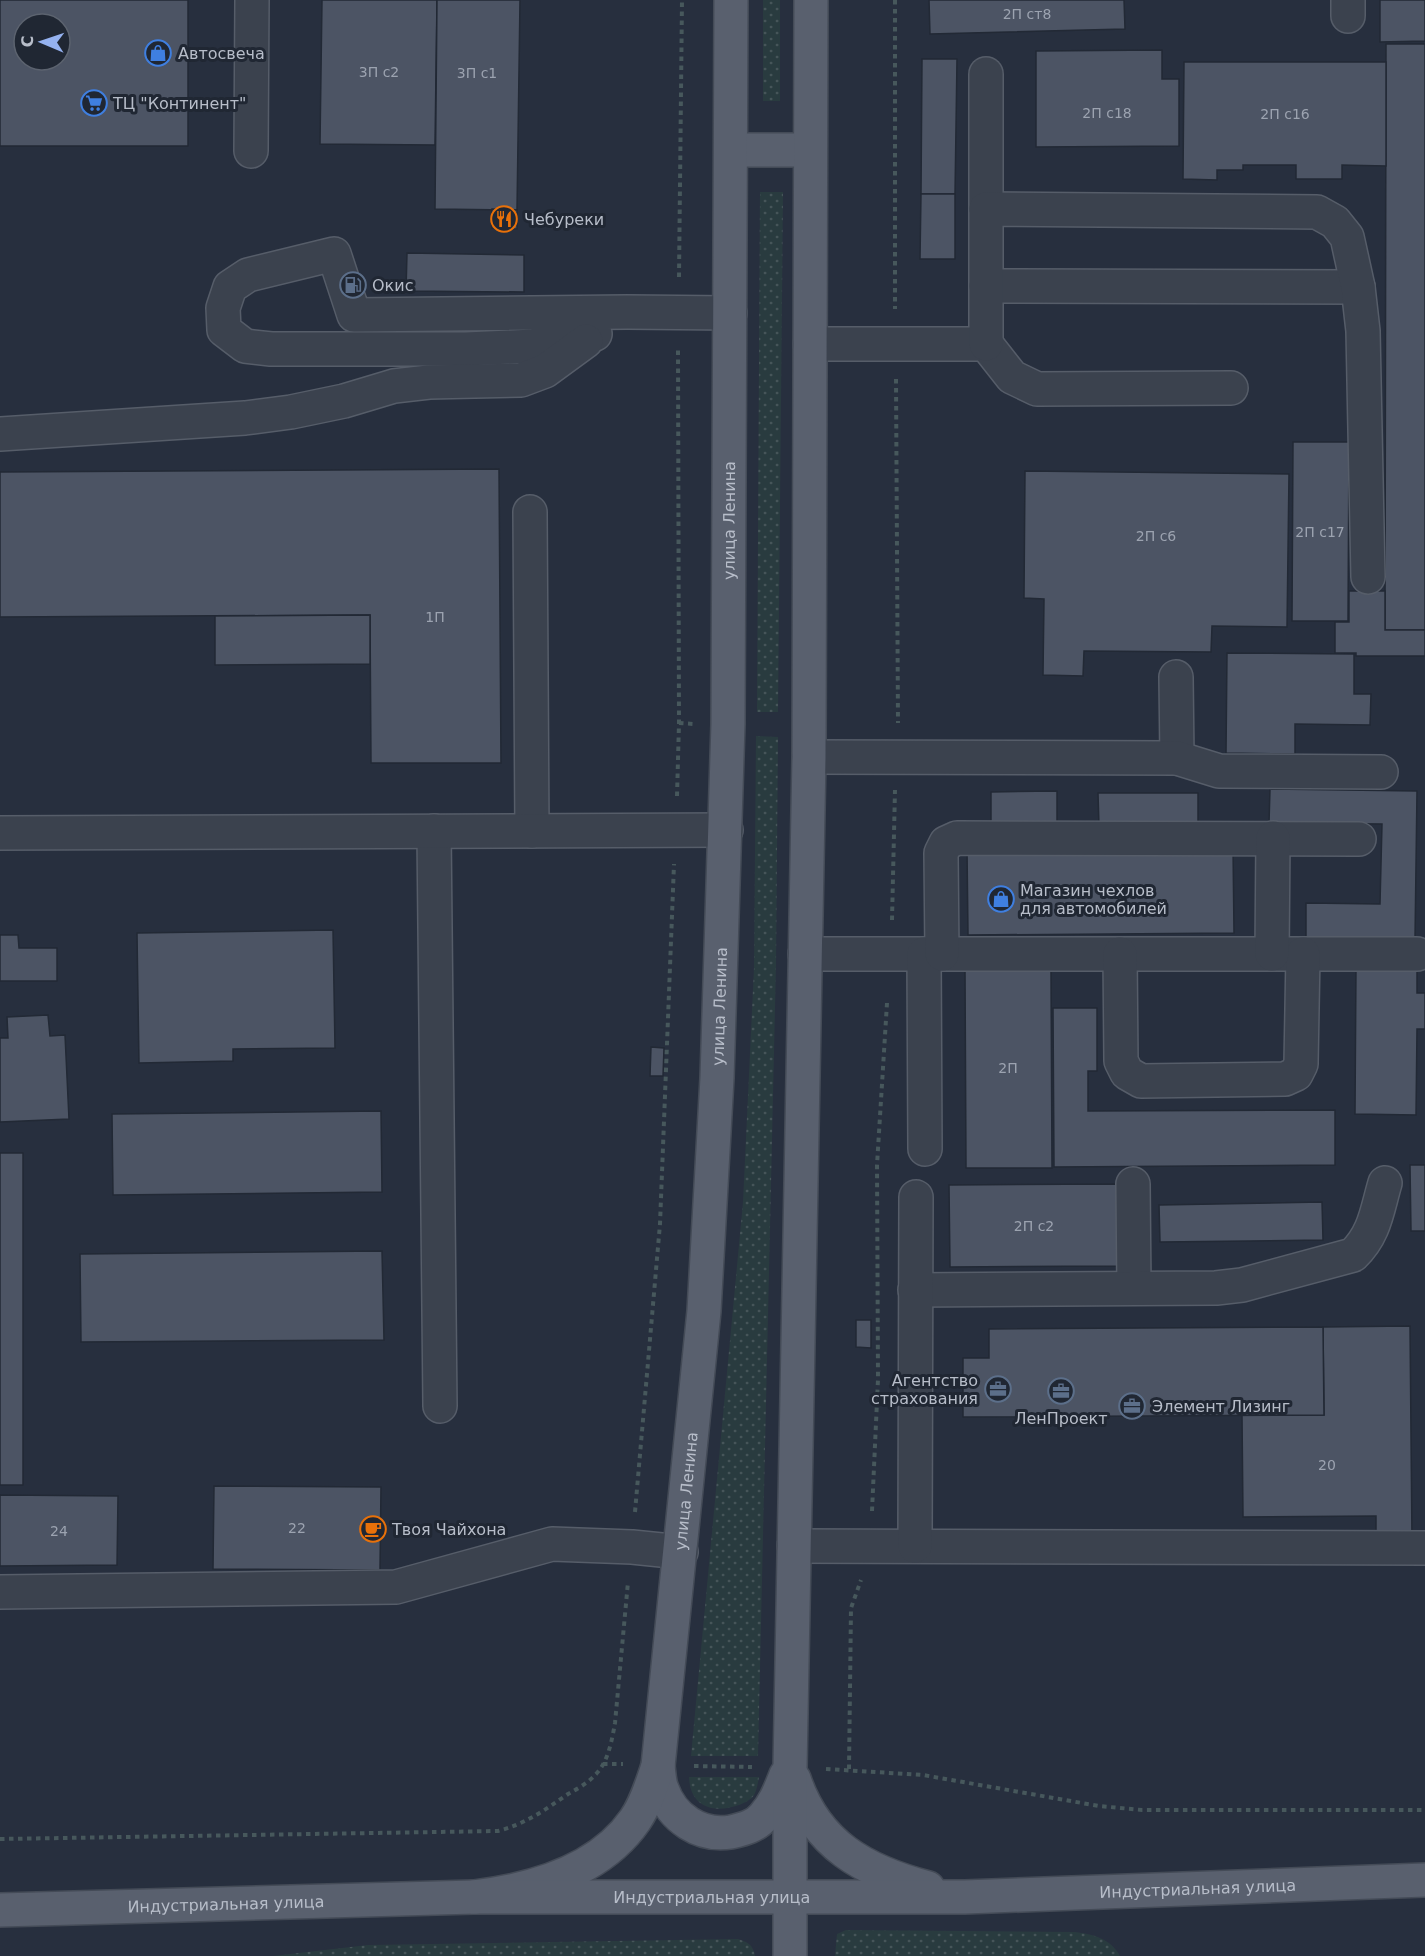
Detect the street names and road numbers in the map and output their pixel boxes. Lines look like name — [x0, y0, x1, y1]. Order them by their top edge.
street label: улица Ленина — [719, 461, 739, 580]
street label: улица Ленина — [708, 947, 731, 1066]
street label: улица Ленина — [670, 1431, 701, 1551]
street label: Индустриальная улица — [1099, 1875, 1296, 1902]
street label: Индустриальная улица — [613, 1888, 810, 1907]
street label: Индустриальная улица — [127, 1892, 325, 1916]

